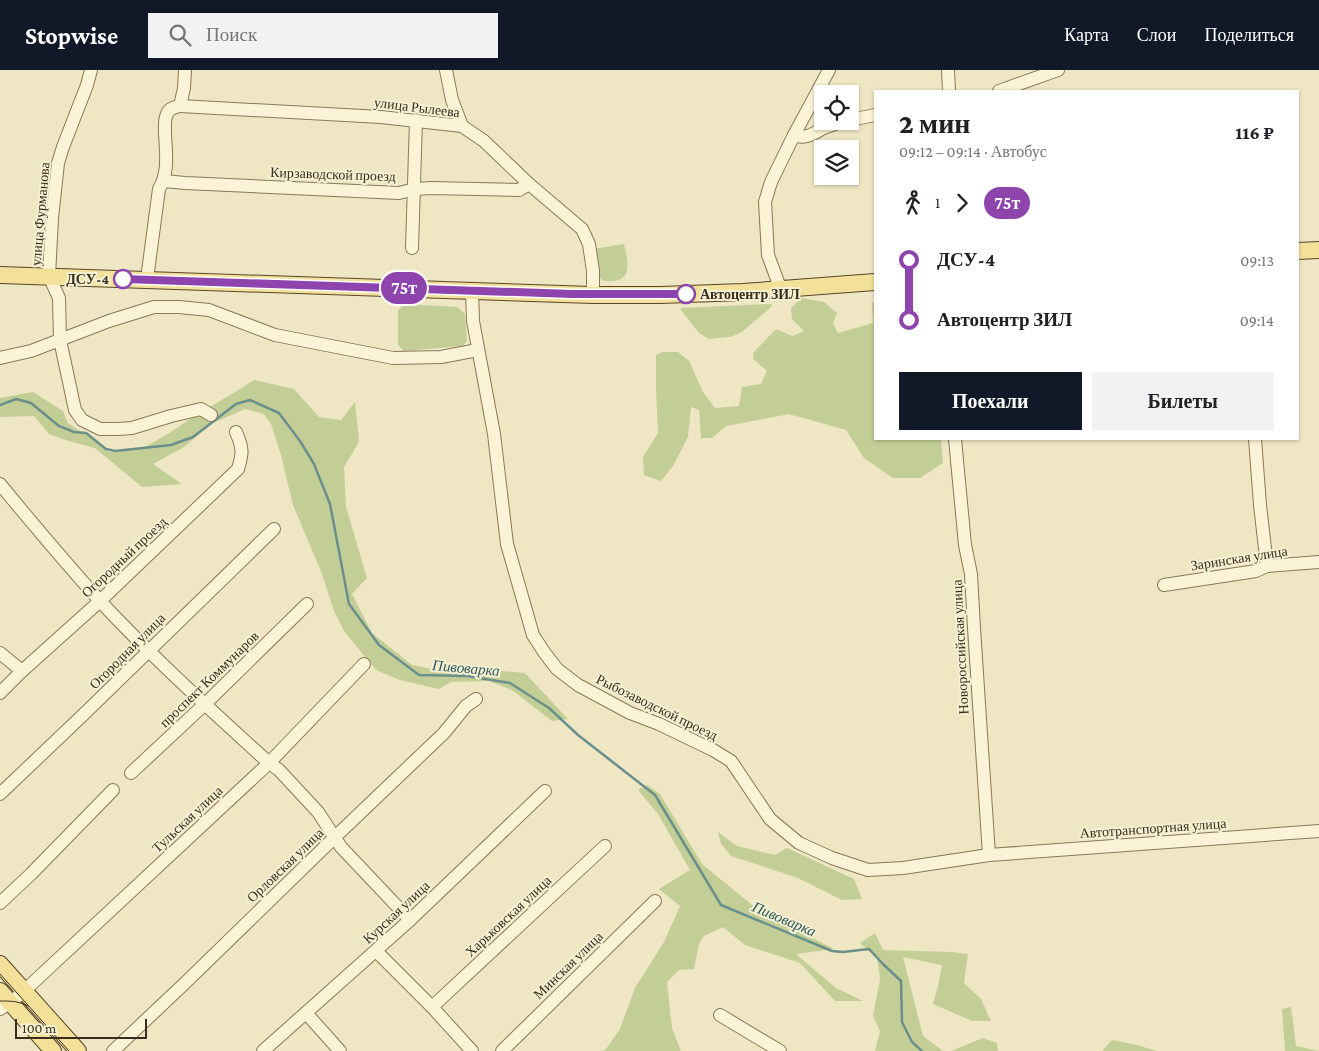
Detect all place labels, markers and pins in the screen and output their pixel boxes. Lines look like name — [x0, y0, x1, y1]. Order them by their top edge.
marker: ДСУ-4 — [113, 269, 133, 289]
place label: ДСУ-4 — [66, 271, 109, 287]
marker: Автоцентр ЗИЛ — [676, 284, 696, 304]
place label: Автоцентр ЗИЛ — [700, 286, 800, 302]

